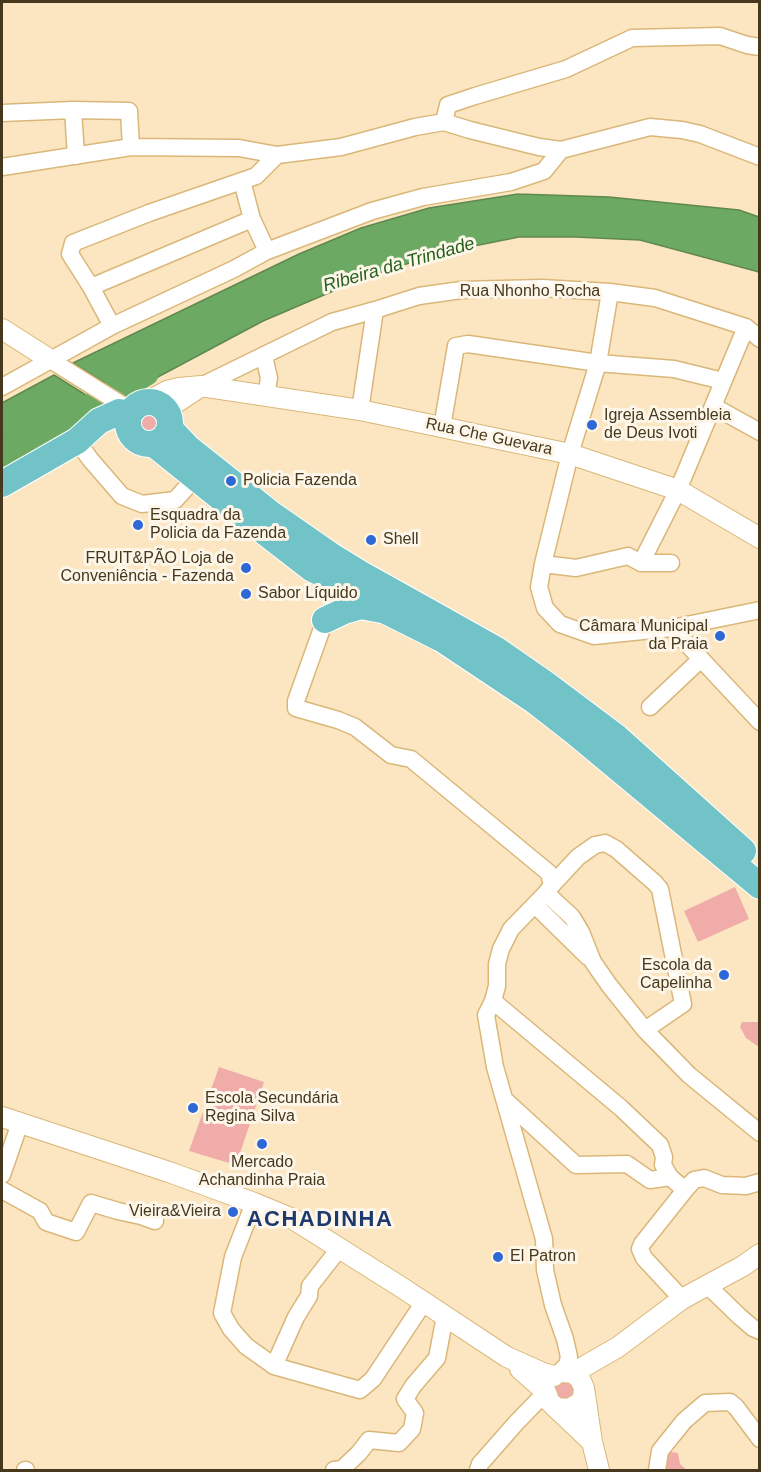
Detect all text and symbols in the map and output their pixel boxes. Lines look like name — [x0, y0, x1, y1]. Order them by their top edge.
water label: Ribeira da Trindade — [321, 233, 477, 297]
street label: Rua Nhonho Rocha — [460, 282, 600, 302]
place label: Igreja Assembleia de Deus Ivoti — [604, 406, 731, 444]
street label: Rua Che Guevara — [424, 414, 554, 460]
marker: Igreja Assembleia de Deus Ivoti — [585, 418, 599, 432]
place label: Policia Fazenda — [243, 471, 357, 491]
marker: Policia Fazenda — [224, 474, 238, 488]
place label: Esquadra da Policia da Fazenda — [150, 506, 286, 544]
marker: Esquadra da Policia da Fazenda — [131, 518, 145, 532]
place label: Shell — [383, 530, 419, 550]
marker: Shell — [364, 533, 378, 547]
place label: FRUIT&PÃO Loja de Conveniência - Fazenda — [61, 549, 234, 587]
marker: FRUIT&PÃO Loja de Conveniência - Fazenda — [239, 561, 253, 575]
place label: Sabor Líquido — [258, 584, 358, 604]
marker: Sabor Líquido — [239, 587, 253, 601]
place label: Câmara Municipal da Praia — [579, 617, 708, 655]
marker: Câmara Municipal da Praia — [713, 629, 727, 643]
place label: Escola da Capelinha — [640, 956, 712, 994]
marker: Escola da Capelinha — [717, 968, 731, 982]
place label: Escola Secundária Regina Silva — [205, 1089, 338, 1127]
marker: Escola Secundária Regina Silva — [186, 1101, 200, 1115]
marker: Mercado Achandinha Praia — [255, 1137, 269, 1151]
place label: Mercado Achandinha Praia — [199, 1153, 325, 1191]
place label: Vieira&Vieira — [129, 1202, 221, 1222]
marker: Vieira&Vieira — [226, 1205, 240, 1219]
district label: ACHADINHA — [247, 1207, 393, 1233]
place label: El Patron — [510, 1247, 576, 1267]
marker: El Patron — [491, 1250, 505, 1264]

